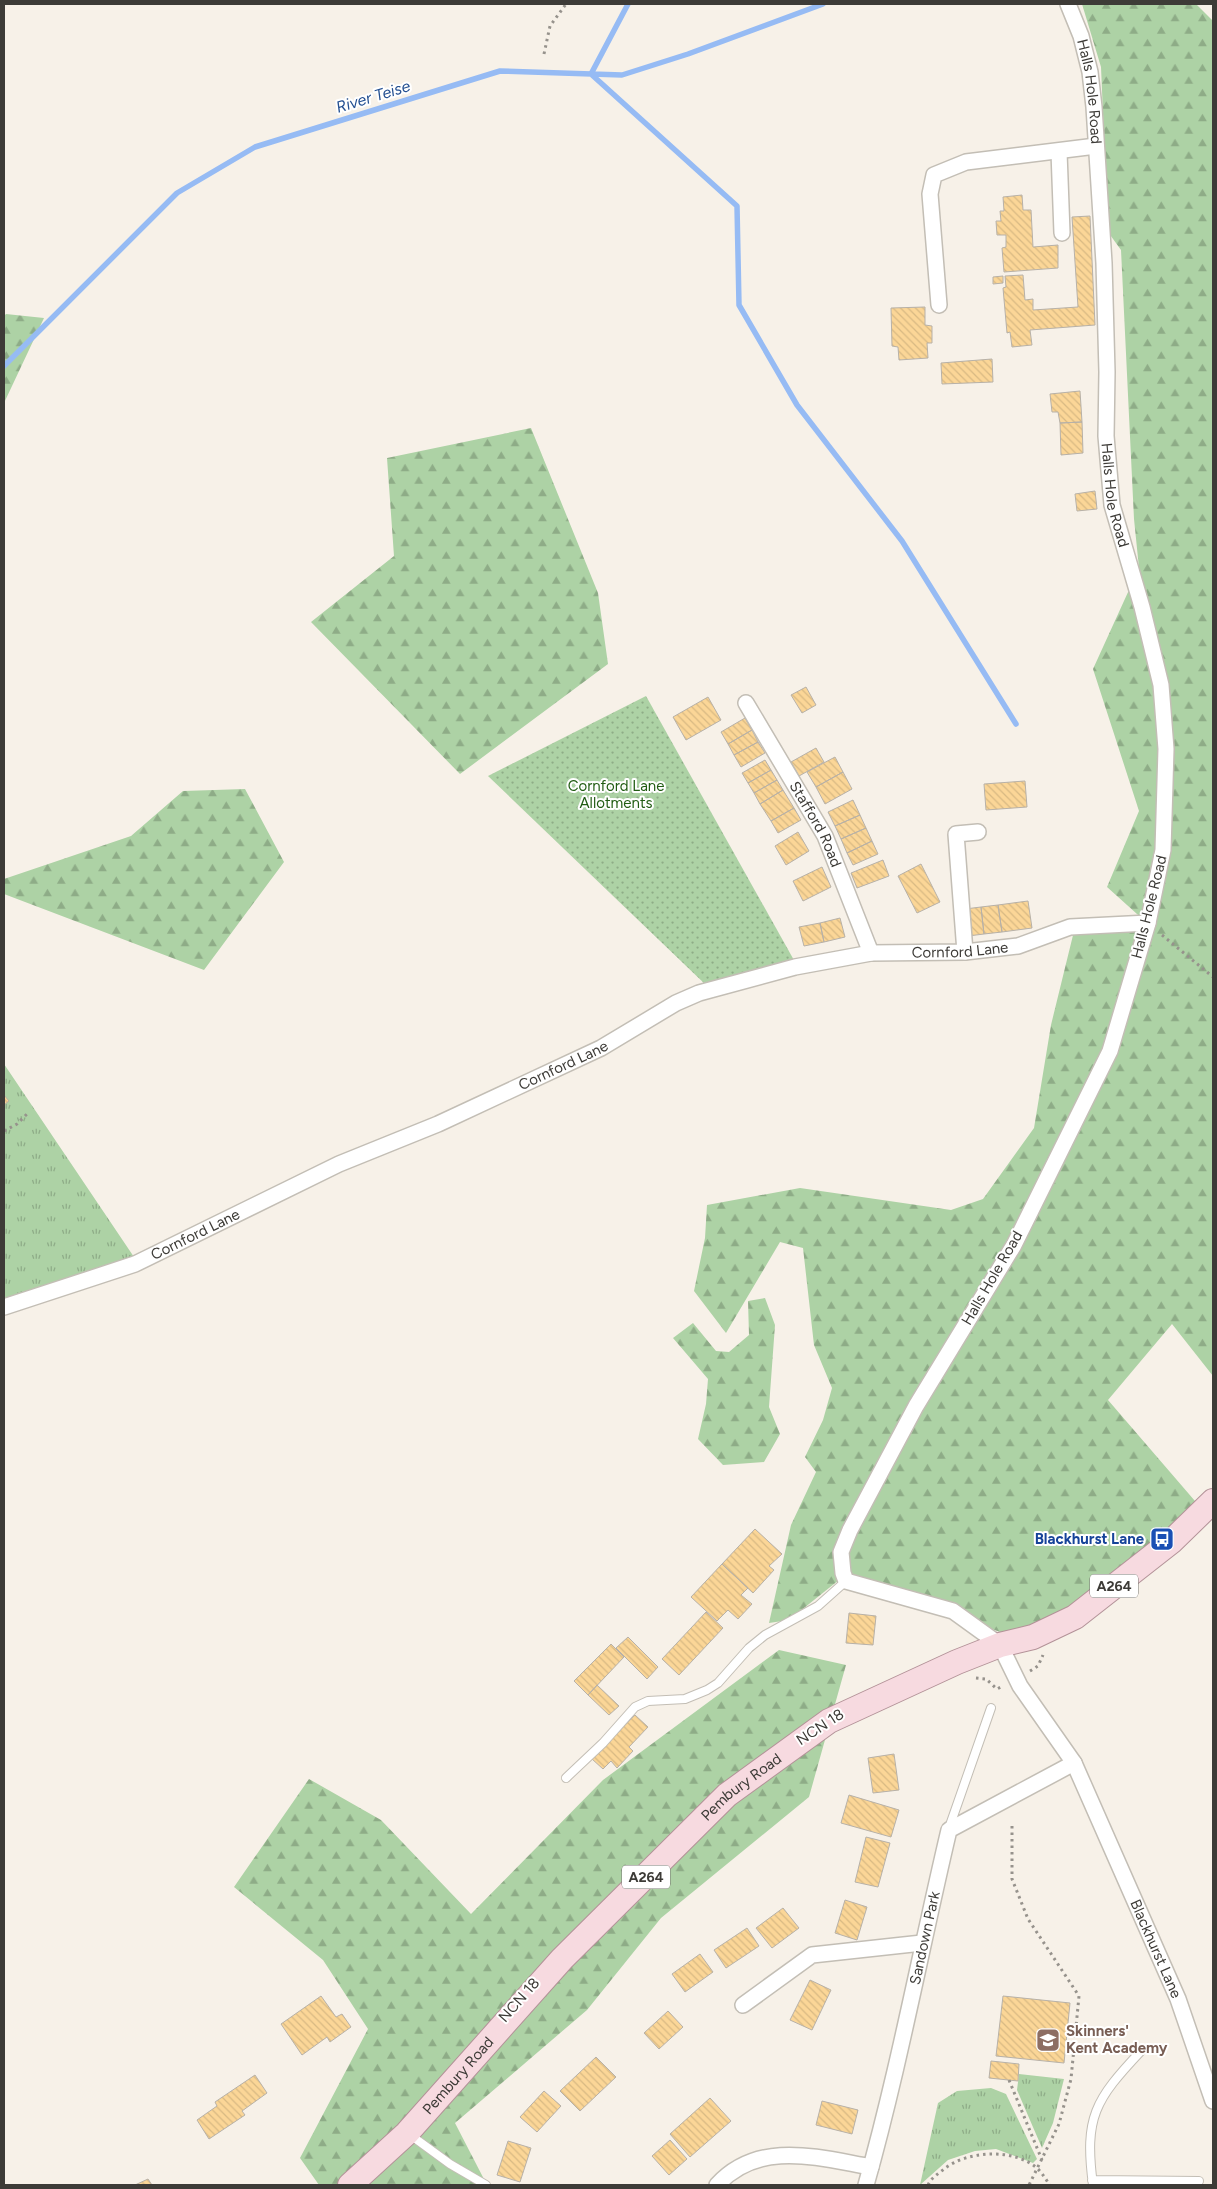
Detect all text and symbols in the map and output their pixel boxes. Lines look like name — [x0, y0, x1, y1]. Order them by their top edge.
street label: Halls Hole Road — [1073, 37, 1105, 145]
water label: River Teise — [334, 76, 413, 117]
street label: Halls Hole Road — [1098, 442, 1133, 549]
park label: Cornford Lane Allotments — [568, 777, 664, 812]
street label: Stafford Road — [786, 778, 845, 870]
street label: Halls Hole Road — [1127, 853, 1171, 961]
street label: Cornford Lane — [912, 938, 1009, 962]
street label: Cornford Lane — [516, 1037, 611, 1094]
street label: Cornford Lane — [148, 1205, 243, 1264]
street label: Halls Hole Road — [958, 1228, 1026, 1328]
bus stop icon: Blackhurst Lane — [1149, 1526, 1175, 1552]
place label: Blackhurst Lane — [1035, 1530, 1145, 1548]
road number: A264 — [1090, 1574, 1138, 1598]
street label: NCN 18 — [793, 1705, 847, 1749]
street label: Pembury Road — [697, 1749, 785, 1824]
road number: A264 — [622, 1865, 670, 1888]
street label: Sandown Park — [906, 1889, 944, 1986]
street label: Blackhurst Lane — [1126, 1897, 1185, 2001]
street label: NCN 18 — [495, 1974, 543, 2026]
place label: Skinners' Kent Academy — [1066, 2022, 1168, 2057]
school or university icon: Skinners' Kent Academy — [1035, 2027, 1061, 2053]
street label: Pembury Road — [419, 2033, 497, 2118]

